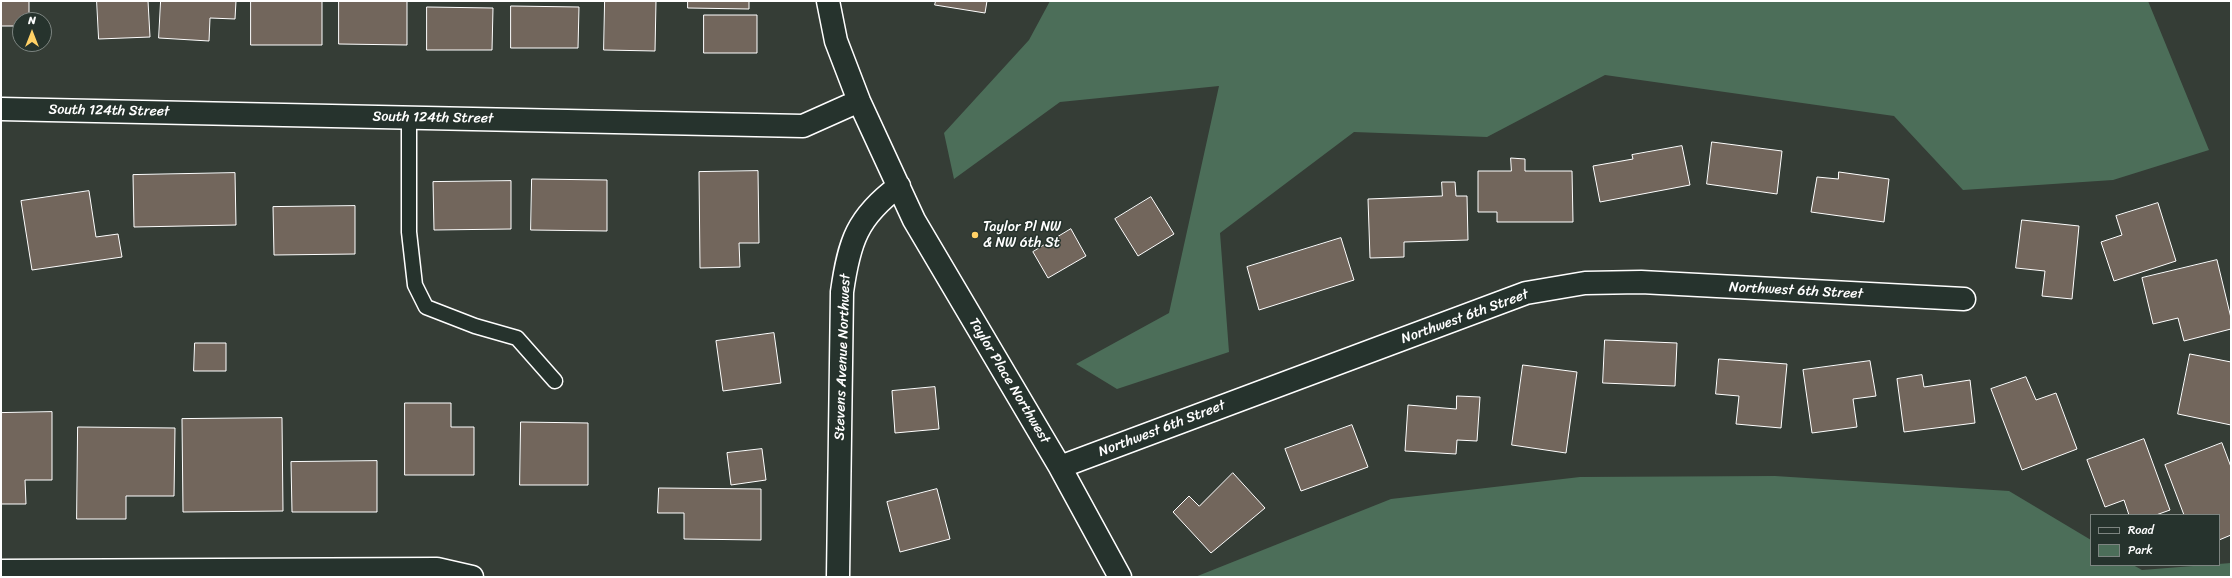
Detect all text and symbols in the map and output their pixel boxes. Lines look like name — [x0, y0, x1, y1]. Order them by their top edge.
text: N — [28, 11, 36, 30]
north arrow — [12, 12, 52, 52]
street label: South 124th Street — [48, 102, 170, 120]
street label: South 124th Street — [372, 109, 494, 127]
place label: Taylor Pl NW & NW 6th St — [983, 219, 1061, 252]
marker: Taylor Pl NW & NW 6th St — [970, 230, 980, 240]
street label: Stevens Avenue Northwest — [832, 273, 854, 441]
street label: Northwest 6th Street — [1728, 279, 1864, 303]
street label: Northwest 6th Street — [1399, 286, 1531, 348]
street label: Taylor Place Northwest — [965, 315, 1053, 447]
street label: Northwest 6th Street — [1096, 397, 1228, 461]
legend — [2090, 514, 2220, 566]
text: Road — [2128, 519, 2154, 541]
text: Park — [2128, 539, 2153, 561]

